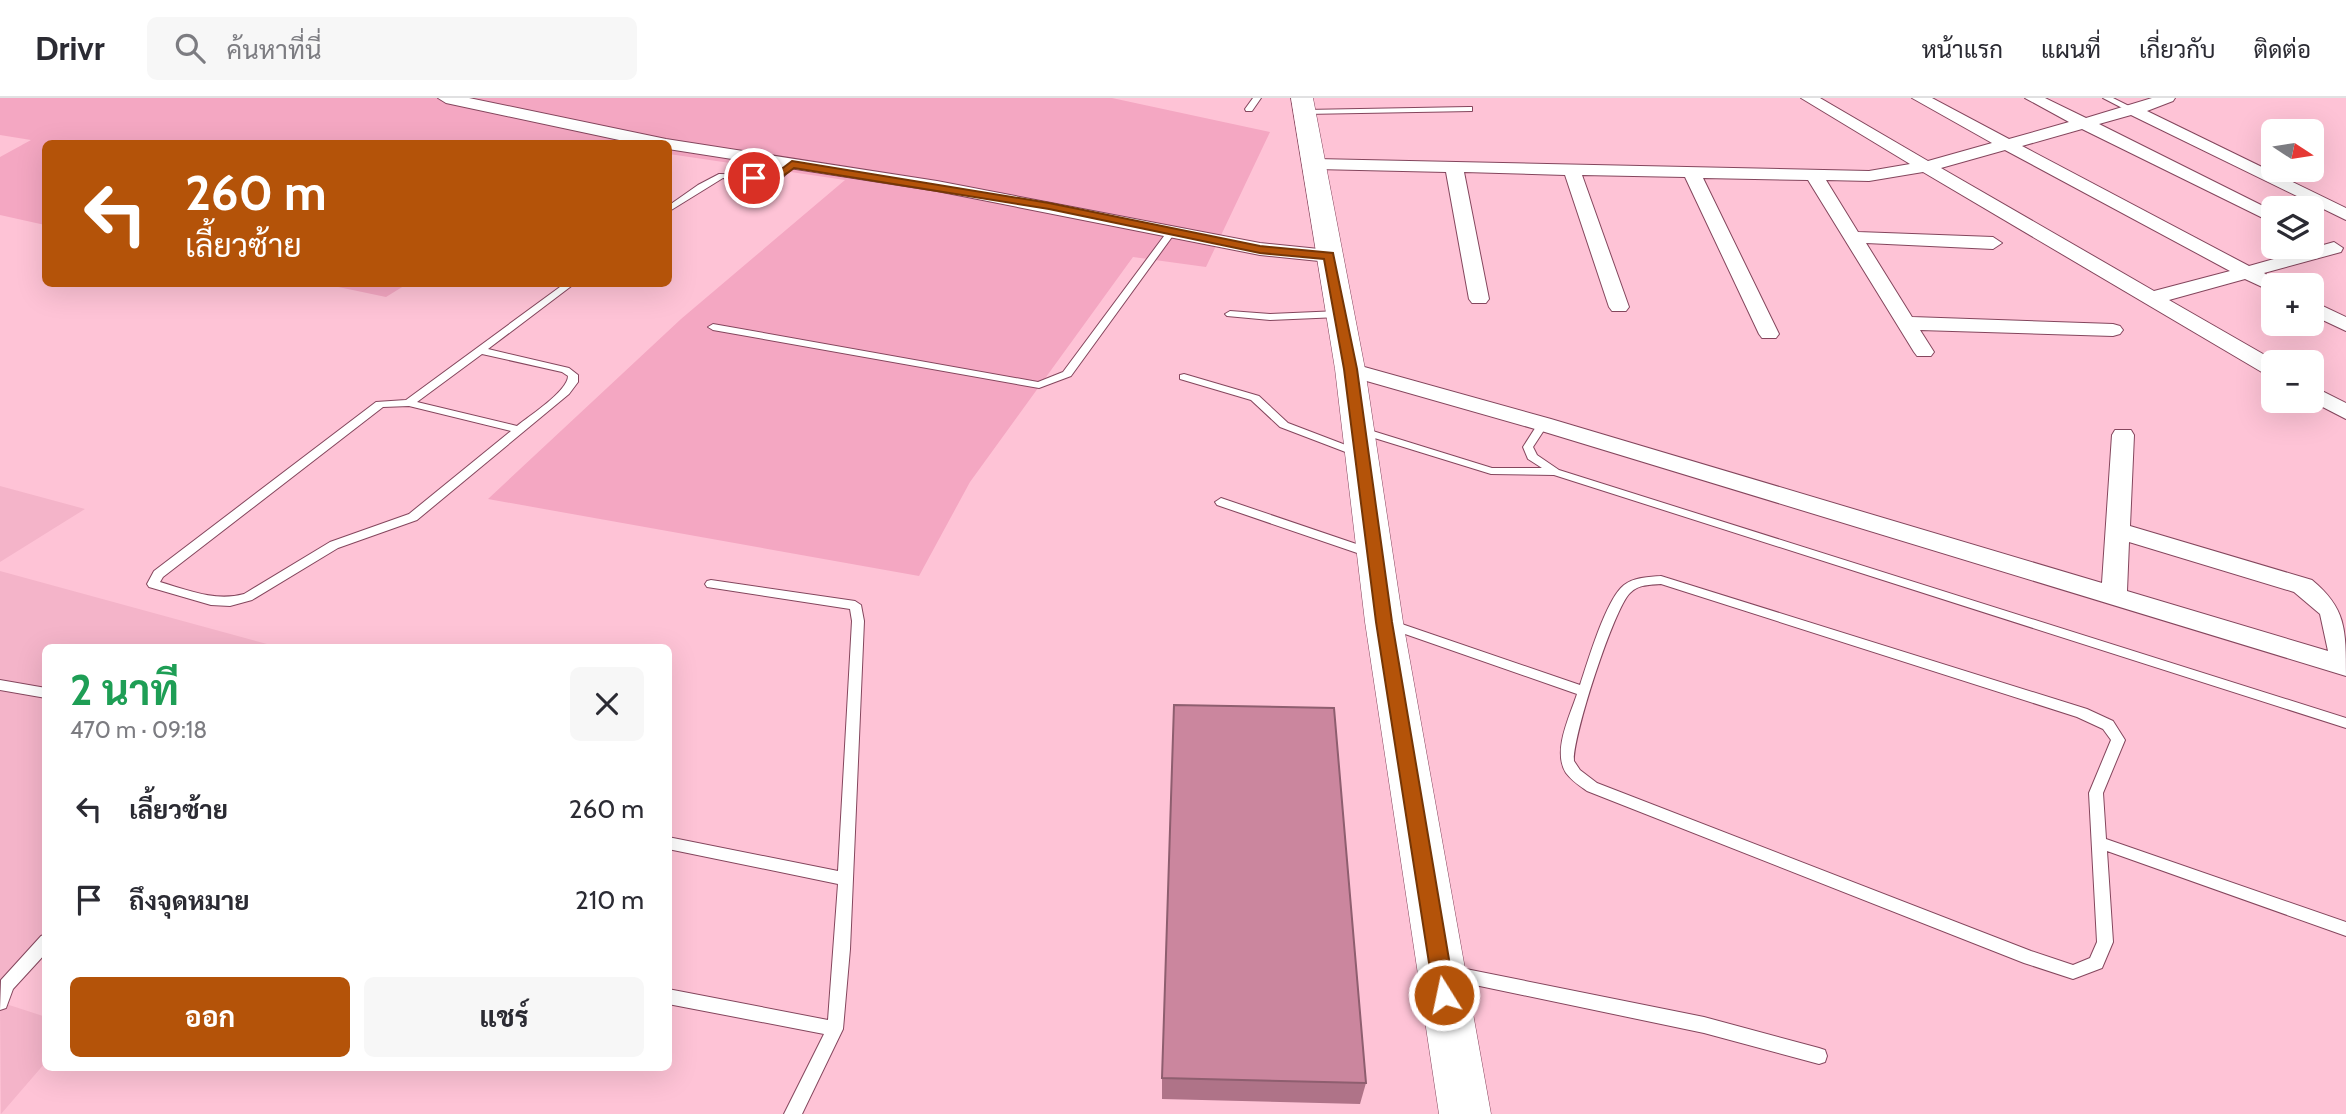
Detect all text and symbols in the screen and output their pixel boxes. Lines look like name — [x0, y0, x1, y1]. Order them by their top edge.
search box — [147, 17, 637, 80]
text: Drivr — [35, 28, 105, 68]
icon: search — [171, 29, 209, 67]
text: ค้นหาที่นี่ — [227, 34, 322, 66]
text: หน้าแรก — [1922, 35, 2003, 64]
text: แผนที่ — [2041, 35, 2101, 64]
text: เกี่ยวกับ — [2139, 35, 2216, 64]
text: ติดต่อ — [2254, 35, 2311, 64]
north arrow — [2261, 119, 2324, 182]
map controls — [2261, 119, 2324, 413]
pin — [724, 148, 784, 208]
icon: arrive — [735, 159, 773, 197]
text: 260 m — [185, 163, 327, 222]
icon: left — [70, 168, 161, 259]
button: layers — [2261, 196, 2324, 259]
text: เลี้ยวซ้าย — [185, 226, 302, 265]
button: + — [2261, 273, 2324, 336]
button: − — [2261, 350, 2324, 413]
text: 2 นาที — [70, 664, 179, 716]
button: close — [570, 667, 644, 741]
text: 470 m · 09:18 — [70, 716, 207, 744]
icon: left — [70, 790, 108, 828]
text: 260 m — [569, 793, 644, 825]
text: เลี้ยวซ้าย — [129, 794, 228, 826]
icon: arrive — [70, 881, 108, 919]
text: 210 m — [575, 884, 644, 916]
text: ถึงจุดหมาย — [129, 885, 250, 917]
position arrow — [1407, 958, 1481, 1032]
button: ออก — [70, 977, 350, 1057]
button: แชร์ — [364, 977, 644, 1057]

